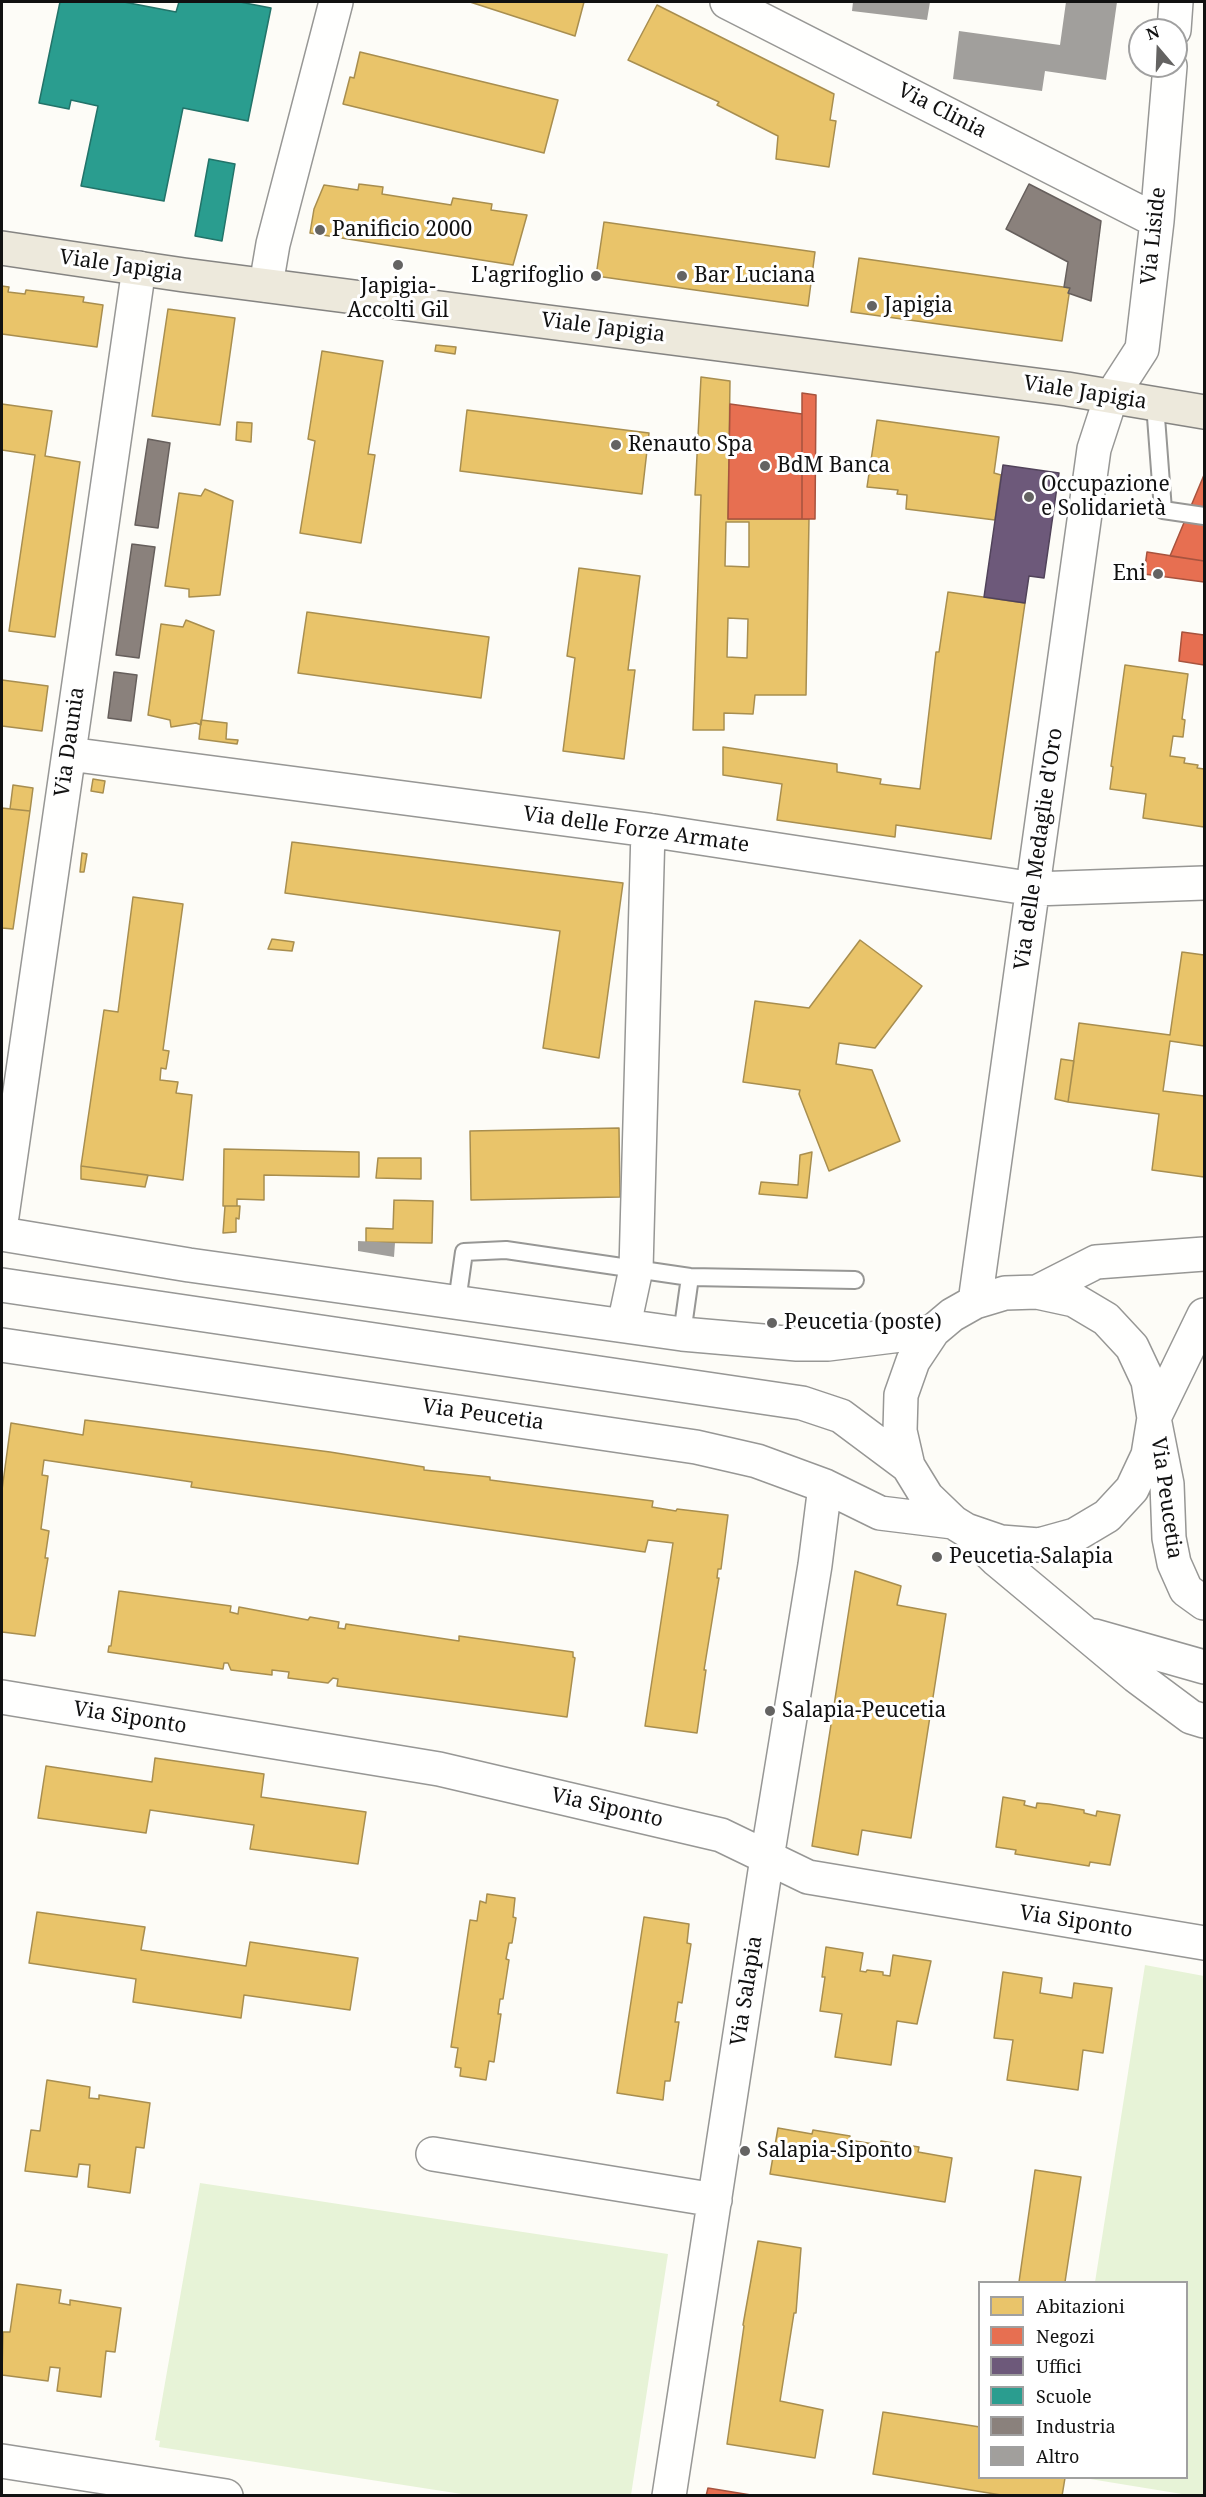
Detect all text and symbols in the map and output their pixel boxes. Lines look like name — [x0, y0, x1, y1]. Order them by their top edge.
north arrow — [1128, 18, 1188, 78]
text: N — [1143, 20, 1162, 45]
street label: Via Clinia — [893, 78, 991, 144]
street label: Via Liside — [1136, 186, 1172, 286]
place label: Panificio 2000 — [332, 217, 472, 243]
marker: Panificio 2000 — [313, 223, 327, 237]
street label: Viale Japigia — [58, 245, 184, 287]
marker: Japigia- Accolti Gil — [391, 258, 405, 272]
place label: L'agrifoglio — [471, 263, 584, 289]
place label: Bar Luciana — [694, 263, 816, 289]
marker: L'agrifoglio — [589, 269, 603, 283]
marker: Bar Luciana — [675, 269, 689, 283]
place label: Japigia- Accolti Gil — [347, 274, 449, 324]
place label: Japigia — [884, 293, 953, 319]
marker: Japigia — [865, 299, 879, 313]
street label: Viale Japigia — [540, 308, 666, 348]
street label: Viale Japigia — [1021, 371, 1149, 415]
place label: Renauto Spa — [628, 432, 753, 458]
marker: Renauto Spa — [609, 438, 623, 452]
place label: BdM Banca — [777, 453, 890, 479]
marker: BdM Banca — [758, 459, 772, 473]
place label: Occupazione e Solidarietà — [1041, 472, 1170, 522]
marker: Occupazione e Solidarietà — [1022, 490, 1036, 504]
place label: Eni — [1113, 561, 1146, 587]
marker: Eni — [1151, 567, 1165, 581]
street label: Via Daunia — [50, 685, 90, 799]
street label: Via delle Medaglie d'Oro — [1010, 726, 1068, 972]
street label: Via delle Forze Armate — [521, 802, 751, 858]
place label: Peucetia (poste) — [784, 1310, 942, 1336]
marker: Peucetia (poste) — [765, 1316, 779, 1330]
street label: Via Peucetia — [420, 1394, 546, 1436]
street label: Via Peucetia — [1145, 1435, 1187, 1561]
place label: Peucetia-Salapia — [949, 1544, 1113, 1570]
marker: Peucetia-Salapia — [930, 1550, 944, 1564]
street label: Via Siponto — [72, 1697, 188, 1739]
place label: Salapia-Peucetia — [782, 1698, 946, 1724]
marker: Salapia-Peucetia — [763, 1704, 777, 1718]
street label: Via Siponto — [548, 1783, 666, 1833]
street label: Via Siponto — [1018, 1901, 1134, 1943]
street label: Via Salapia — [726, 1934, 768, 2048]
place label: Salapia-Siponto — [757, 2138, 913, 2164]
marker: Salapia-Siponto — [738, 2144, 752, 2158]
legend — [978, 2281, 1188, 2479]
text: Abitazioni — [1036, 2294, 1125, 2318]
text: Negozi — [1036, 2324, 1094, 2348]
text: Uffici — [1036, 2354, 1082, 2378]
text: Scuole — [1036, 2384, 1092, 2408]
text: Industria — [1036, 2414, 1116, 2438]
text: Altro — [1036, 2444, 1079, 2468]

